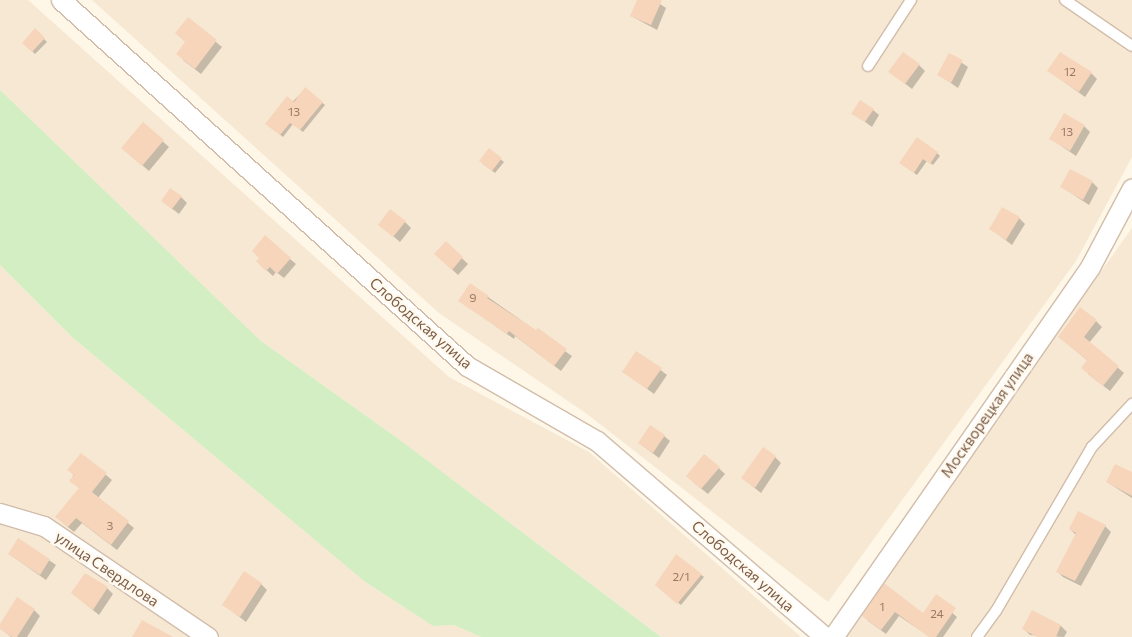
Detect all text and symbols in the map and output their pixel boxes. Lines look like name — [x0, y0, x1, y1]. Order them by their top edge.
house number: 12 — [1064, 65, 1076, 79]
house number: 13 — [288, 105, 300, 119]
house number: 13 — [1061, 125, 1073, 139]
street label: Слободская улица — [366, 274, 476, 372]
house number: 9 — [469, 291, 477, 305]
street label: Москворецкая улица — [937, 349, 1037, 481]
street label: Слободская улица — [688, 517, 798, 615]
house number: 3 — [107, 519, 113, 533]
street label: улица Свердлова — [52, 528, 162, 610]
house number: 2/1 — [672, 570, 690, 584]
house number: 1 — [879, 600, 885, 614]
house number: 24 — [930, 607, 944, 621]

